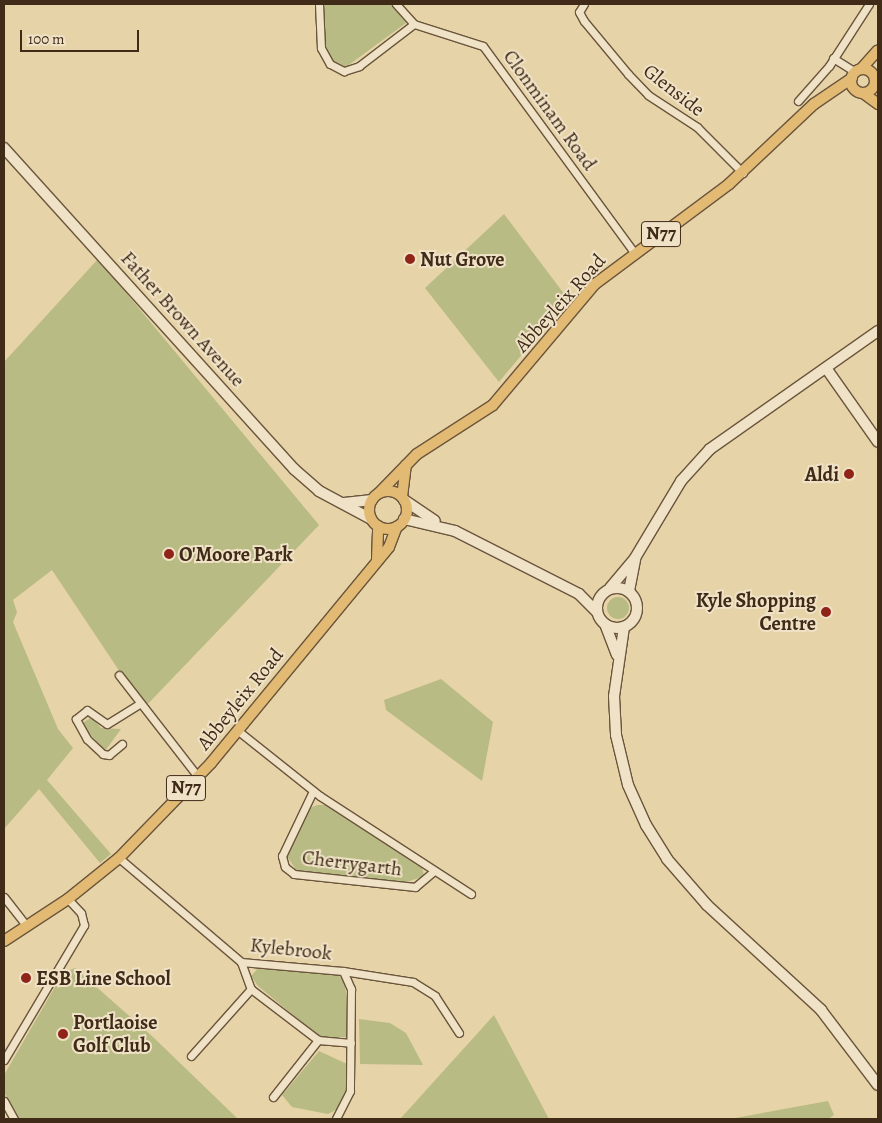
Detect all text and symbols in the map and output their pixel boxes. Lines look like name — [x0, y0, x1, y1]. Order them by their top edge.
scale bar — [22, 20, 141, 52]
text: 100 m — [28, 29, 65, 49]
street label: Clonminam Road — [498, 45, 602, 175]
street label: Glenside — [639, 59, 709, 121]
road number: N77 — [640, 218, 682, 250]
street label: Father Brown Avenue — [116, 246, 250, 392]
place label: Nut Grove — [420, 247, 504, 271]
street label: Abbeyleix Road — [510, 249, 610, 357]
marker: Nut Grove — [404, 253, 416, 265]
place label: Aldi — [805, 462, 839, 486]
marker: Aldi — [843, 468, 855, 480]
place label: O'Moore Park — [179, 542, 293, 566]
marker: O'Moore Park — [163, 548, 175, 560]
place label: Kyle Shopping Centre — [696, 588, 816, 635]
marker: Kyle Shopping Centre — [820, 606, 832, 618]
street label: Abbeyleix Road — [192, 643, 288, 755]
road number: N77 — [165, 771, 207, 804]
street label: Cherrygarth — [301, 845, 403, 881]
street label: Kylebrook — [249, 933, 333, 965]
place label: ESB Line School — [36, 966, 171, 990]
marker: ESB Line School — [20, 972, 32, 984]
place label: Portlaoise Golf Club — [73, 1010, 158, 1057]
marker: Portlaoise Golf Club — [57, 1028, 69, 1040]

